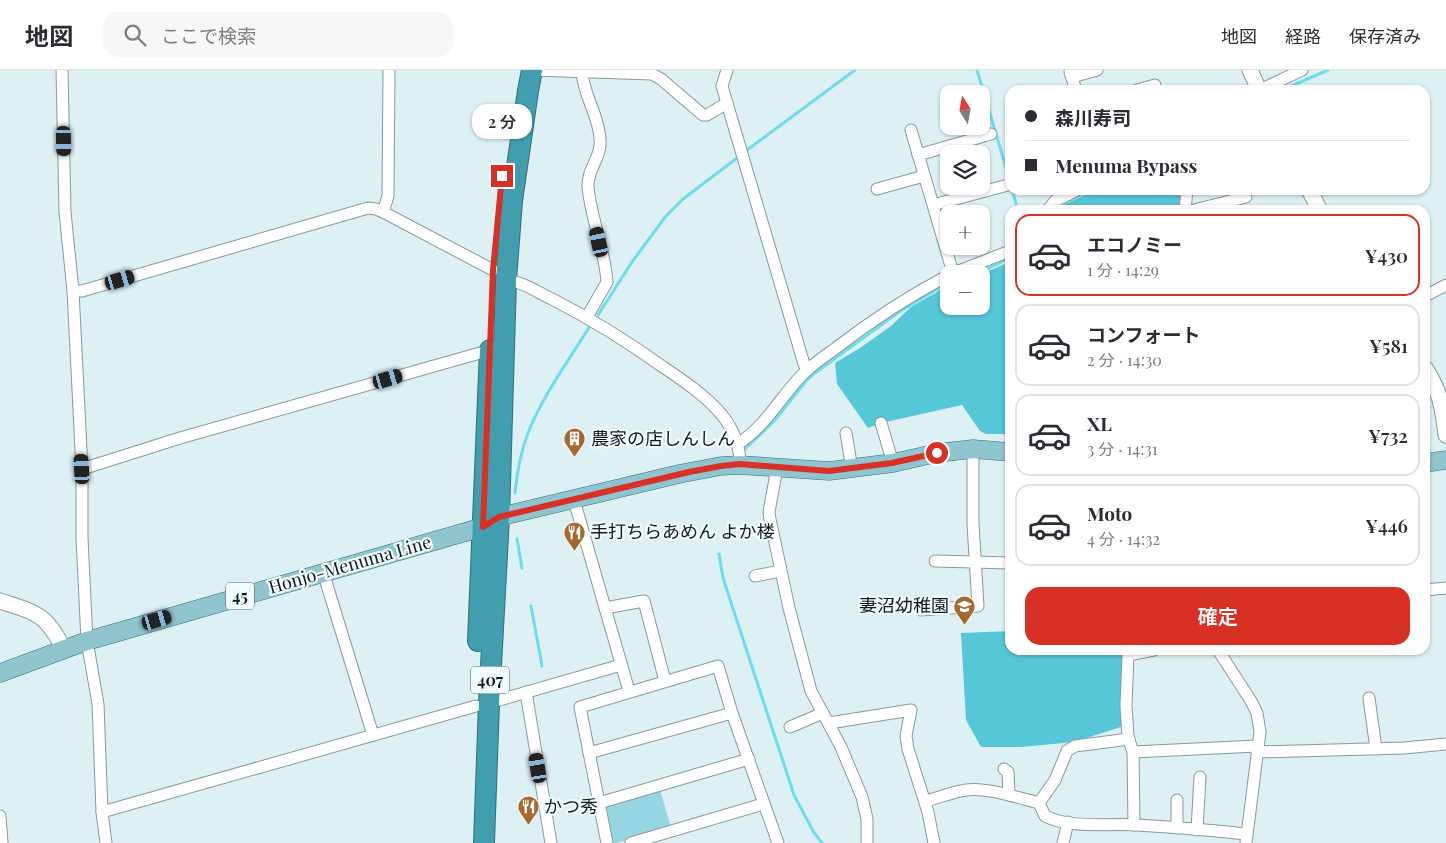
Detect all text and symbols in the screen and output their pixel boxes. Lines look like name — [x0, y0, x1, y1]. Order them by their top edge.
search box — [103, 12, 453, 57]
text: 地図 — [25, 19, 73, 51]
icon: search — [121, 21, 149, 49]
text: ここで検索 — [161, 22, 256, 48]
text: 地図 — [1221, 24, 1257, 48]
text: 経路 — [1285, 24, 1321, 48]
text: 保存済み — [1349, 24, 1421, 48]
north arrow — [940, 85, 990, 135]
map controls — [940, 85, 990, 315]
callout: 2 分 — [472, 104, 532, 138]
text: 森川寿司 — [1055, 104, 1131, 130]
text: 2 分 — [488, 111, 516, 132]
car — [56, 126, 71, 156]
button: layers — [940, 145, 990, 195]
text: Menuma Bypass — [1055, 152, 1197, 178]
route end — [491, 165, 513, 187]
button: + — [940, 205, 990, 255]
car — [588, 226, 609, 258]
text: エコノミー — [1087, 231, 1182, 257]
icon: car — [1027, 233, 1072, 278]
text: ¥430 — [1365, 242, 1408, 268]
text: 1 分 · 14:29 — [1087, 259, 1159, 280]
button: − — [940, 265, 990, 315]
car — [103, 269, 136, 291]
text: コンフォート — [1087, 321, 1200, 347]
icon: car — [1027, 323, 1072, 368]
text: ¥581 — [1369, 332, 1408, 358]
text: 2 分 · 14:30 — [1087, 349, 1162, 370]
car — [371, 368, 404, 390]
text: XL — [1087, 410, 1112, 436]
icon: car — [1027, 413, 1072, 458]
text: ¥732 — [1368, 422, 1408, 448]
place label: 農家の店しんしん — [591, 426, 735, 450]
building icon: 農家の店しんしん — [563, 427, 587, 458]
text: 3 分 · 14:31 — [1087, 438, 1158, 459]
route start — [926, 442, 948, 464]
car — [73, 454, 90, 484]
text: Moto — [1087, 500, 1132, 526]
icon: car — [1027, 503, 1072, 548]
text: ¥446 — [1365, 512, 1408, 538]
place label: 手打ちらあめん よか楼 — [590, 519, 774, 543]
restaurant icon: 手打ちらあめん よか楼 — [562, 520, 586, 551]
text: 4 分 · 14:32 — [1087, 528, 1160, 549]
street label: Honjo-Menuma Line — [266, 529, 434, 599]
road number: 45 — [226, 582, 254, 610]
button: 確定 — [1025, 587, 1410, 645]
place label: 妻沼幼稚園 — [859, 593, 949, 617]
school or university icon: 妻沼幼稚園 — [953, 594, 977, 625]
car — [140, 609, 173, 631]
road number: 407 — [471, 666, 509, 694]
car — [528, 752, 547, 784]
place label: かつ秀 — [544, 794, 598, 818]
restaurant icon: かつ秀 — [516, 795, 540, 826]

